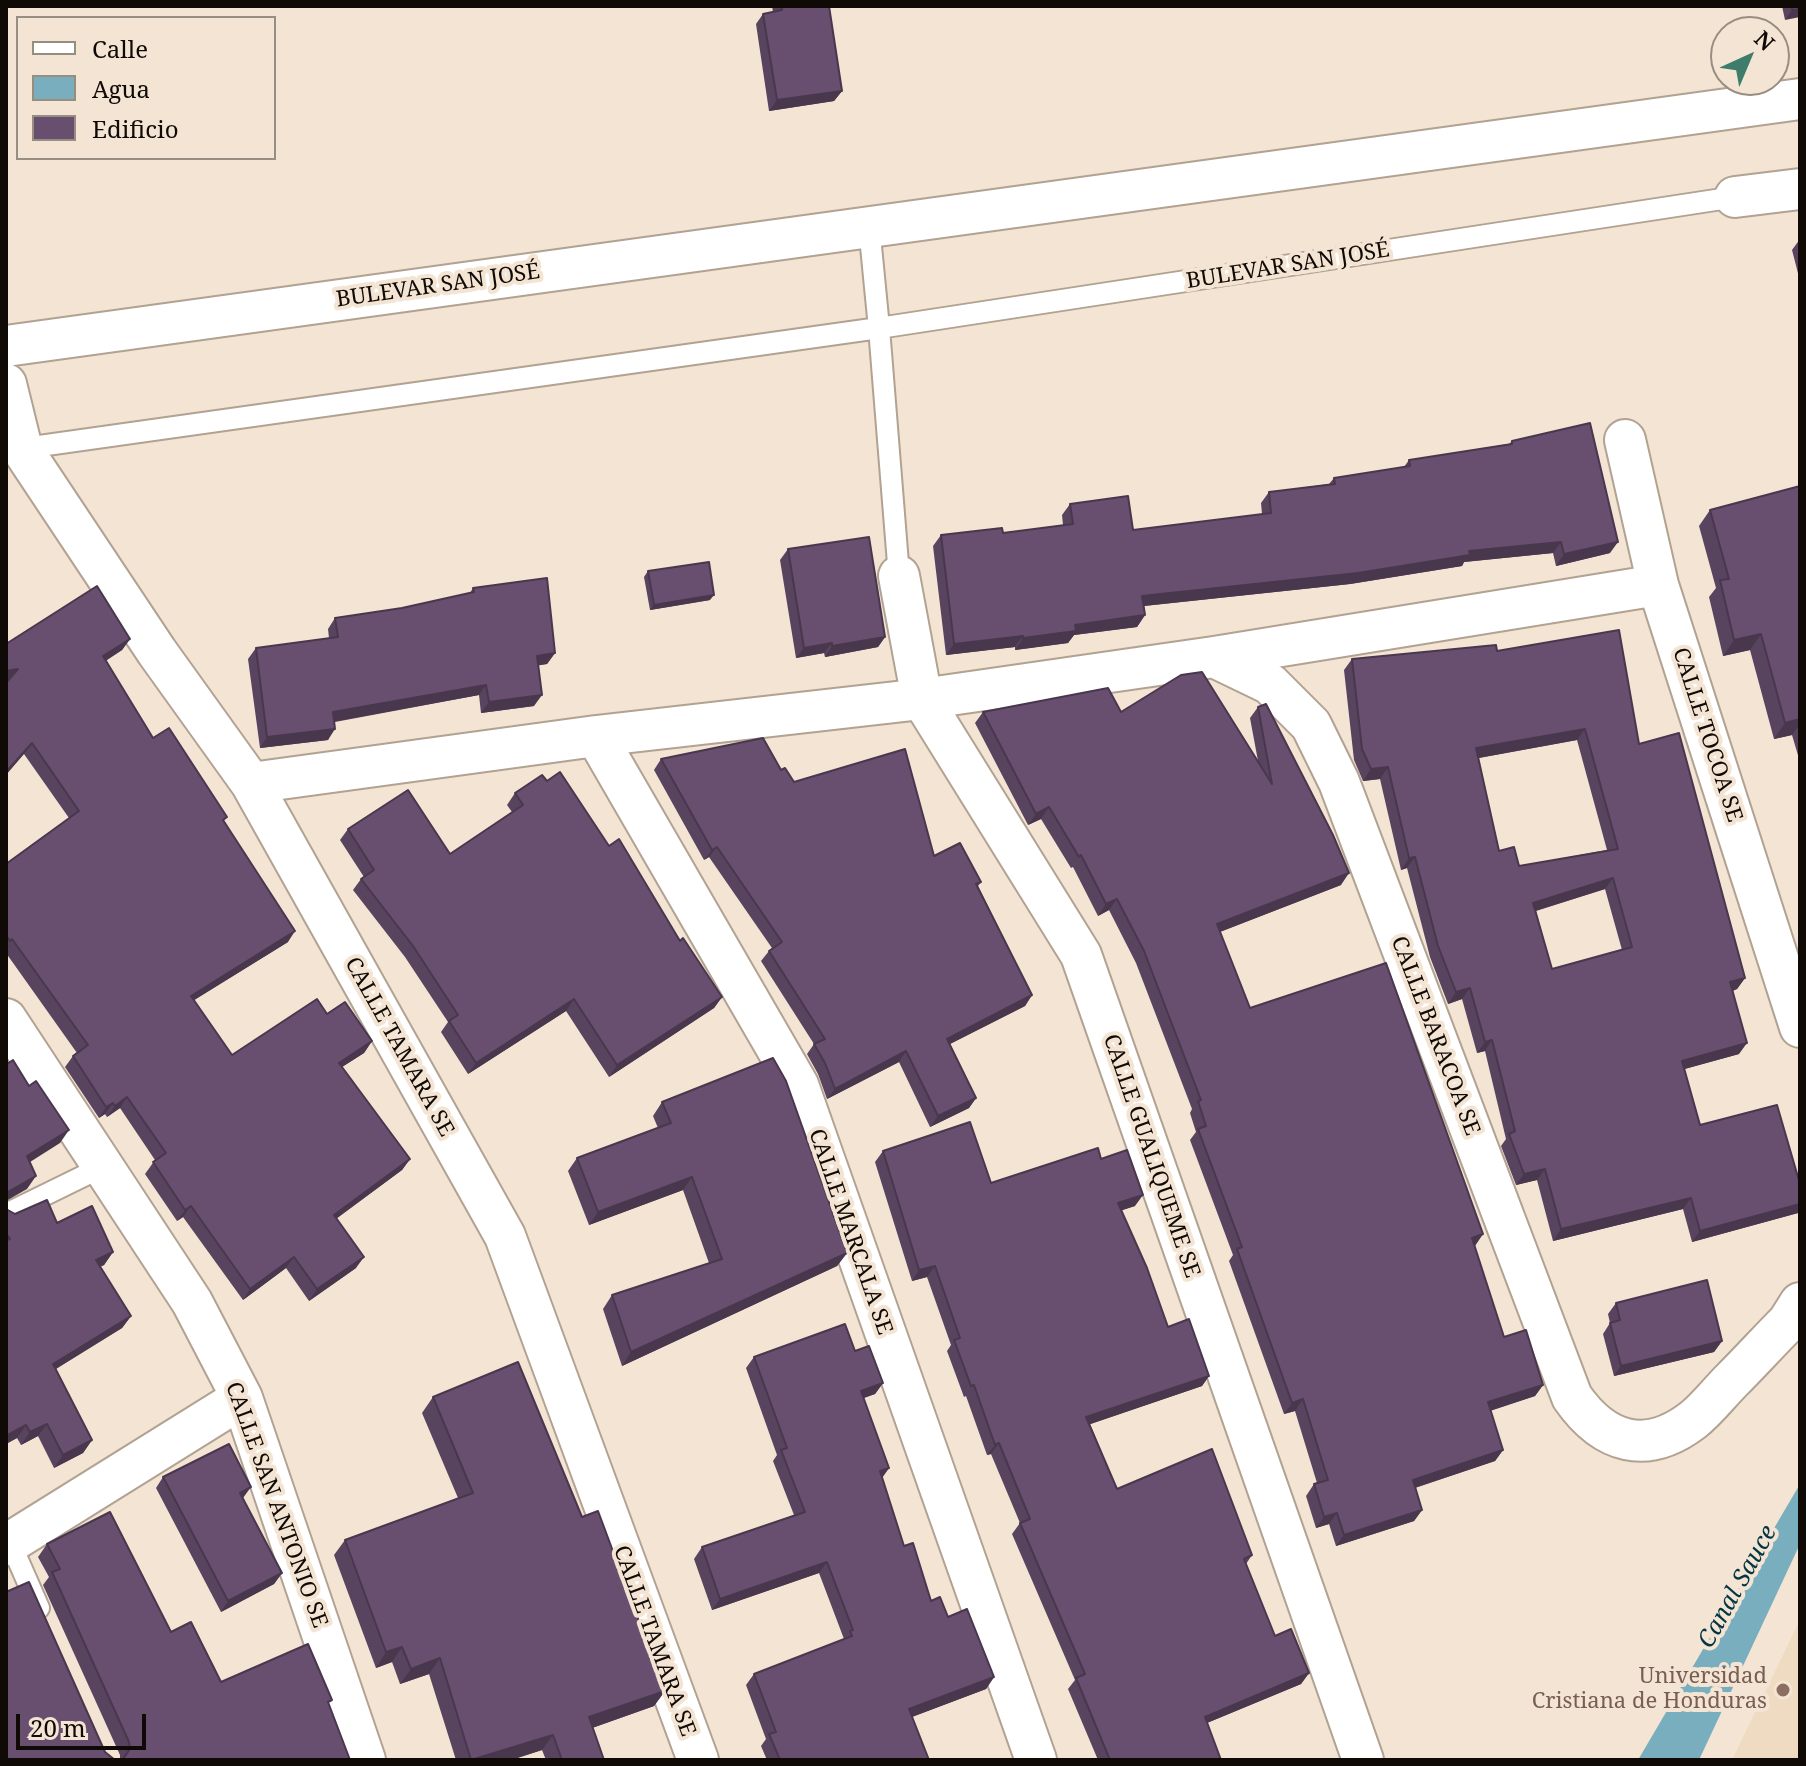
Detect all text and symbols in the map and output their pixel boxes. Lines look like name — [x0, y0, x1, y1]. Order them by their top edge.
legend — [16, 16, 276, 160]
north arrow — [1710, 16, 1790, 96]
text: N — [1749, 23, 1782, 57]
text: Calle — [92, 32, 148, 65]
text: Agua — [92, 72, 150, 105]
text: Edificio — [92, 112, 179, 145]
street label: BULEVAR SAN JOSÉ — [1185, 237, 1391, 295]
street label: BULEVAR SAN JOSÉ — [335, 259, 541, 313]
street label: CALLE TOCOA SE — [1666, 645, 1748, 825]
street label: CALLE BARACOA SE — [1385, 933, 1485, 1139]
street label: CALLE TAMARA SE — [339, 953, 459, 1141]
street label: CALLE GUALIQUEME SE — [1097, 1031, 1205, 1281]
street label: CALLE MARCALA SE — [802, 1126, 898, 1338]
street label: CALLE SAN ANTONIO SE — [219, 1378, 333, 1632]
water label: Canal Sauce — [1693, 1521, 1783, 1653]
street label: CALLE TAMARA SE — [607, 1542, 701, 1740]
place label: Universidad Cristiana de Honduras — [1532, 1664, 1767, 1716]
marker: Universidad Cristiana de Honduras — [1774, 1681, 1792, 1699]
scale bar — [20, 1698, 150, 1748]
text: 20 m — [30, 1711, 86, 1744]

